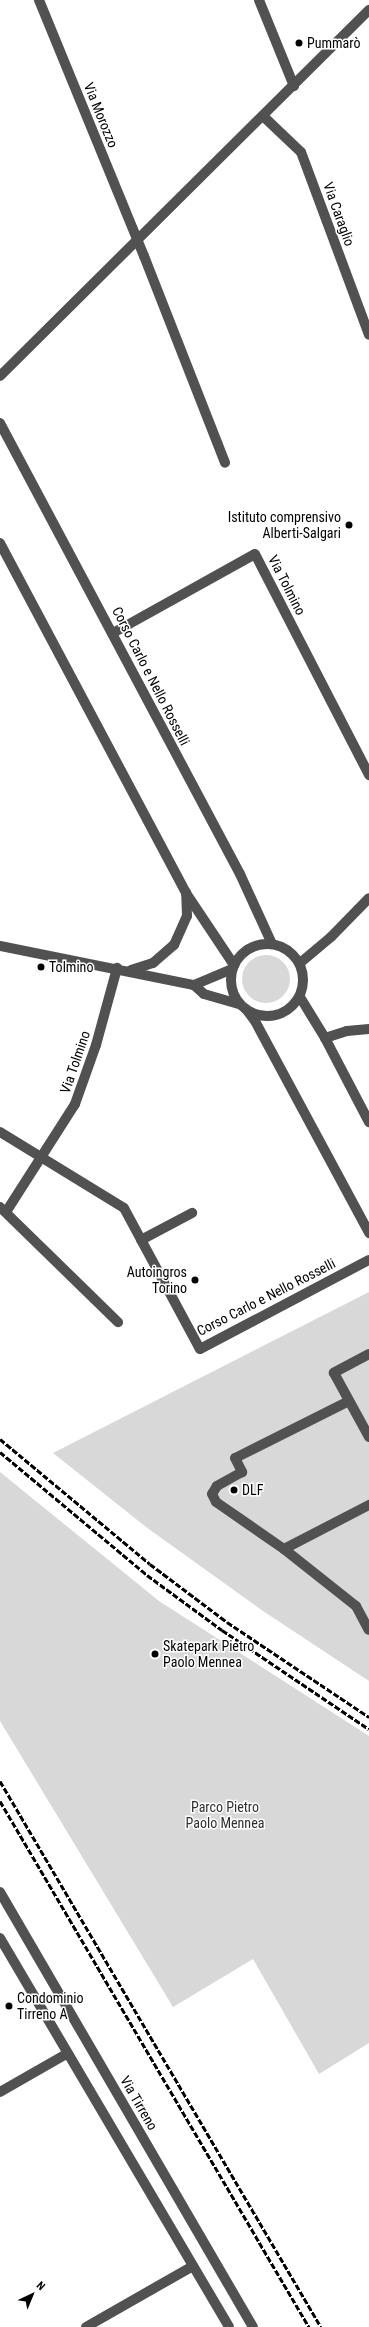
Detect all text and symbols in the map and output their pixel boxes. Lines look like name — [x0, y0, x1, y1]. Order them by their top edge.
place label: Pummarò — [307, 35, 360, 51]
marker: Pummarò — [294, 38, 304, 48]
street label: Via Morozzo — [80, 80, 122, 150]
street label: Via Caraglio — [320, 180, 358, 248]
place label: Istituto comprensivo Alberti-Salgari — [228, 509, 341, 542]
marker: Istituto comprensivo Alberti-Salgari — [344, 520, 354, 530]
street label: Via Tolmino — [265, 552, 309, 618]
street label: Corso Carlo e Nello Rosselli — [109, 604, 193, 748]
place label: Tolmino — [49, 959, 93, 975]
marker: Tolmino — [36, 962, 46, 972]
street label: Via Tolmino — [56, 1028, 94, 1096]
street label: Corso Carlo e Nello Rosselli — [194, 1255, 338, 1339]
place label: Autoingros Torino — [127, 1264, 187, 1296]
marker: Autoingros Torino — [190, 1275, 200, 1285]
place label: DLF — [242, 1482, 263, 1498]
marker: DLF — [229, 1485, 239, 1495]
place label: Skatepark Pietro Paolo Mennea — [163, 1638, 254, 1670]
marker: Skatepark Pietro Paolo Mennea — [150, 1649, 160, 1659]
park label: Parco Pietro Paolo Mennea — [186, 1799, 264, 1832]
place label: Condominio Tirreno A — [17, 1990, 83, 2022]
marker: Condominio Tirreno A — [4, 2001, 14, 2011]
street label: Via Tirreno — [117, 2073, 161, 2133]
north arrow — [12, 2275, 52, 2315]
text: N — [34, 2279, 48, 2293]

